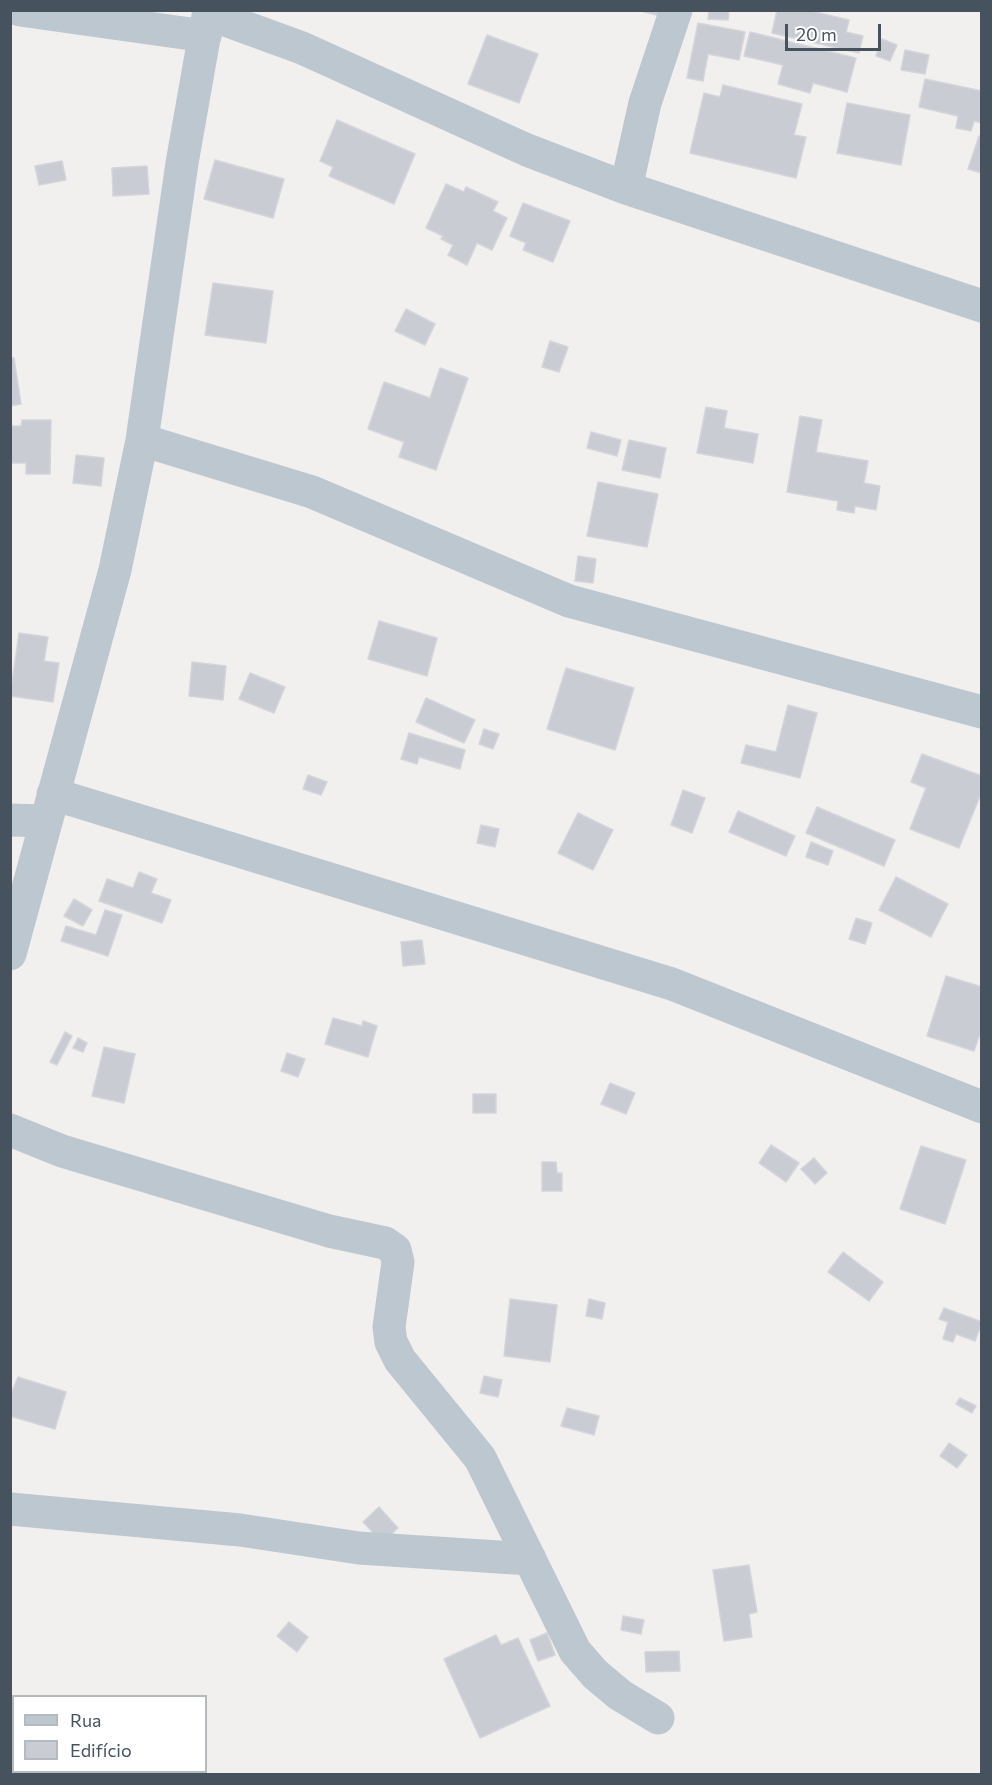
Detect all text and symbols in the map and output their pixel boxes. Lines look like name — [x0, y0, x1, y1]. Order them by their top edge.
scale bar — [788, 12, 884, 50]
text: 20 m — [796, 23, 837, 45]
legend — [12, 1695, 207, 1773]
text: Rua — [70, 1709, 101, 1731]
text: Edifício — [70, 1739, 132, 1761]

